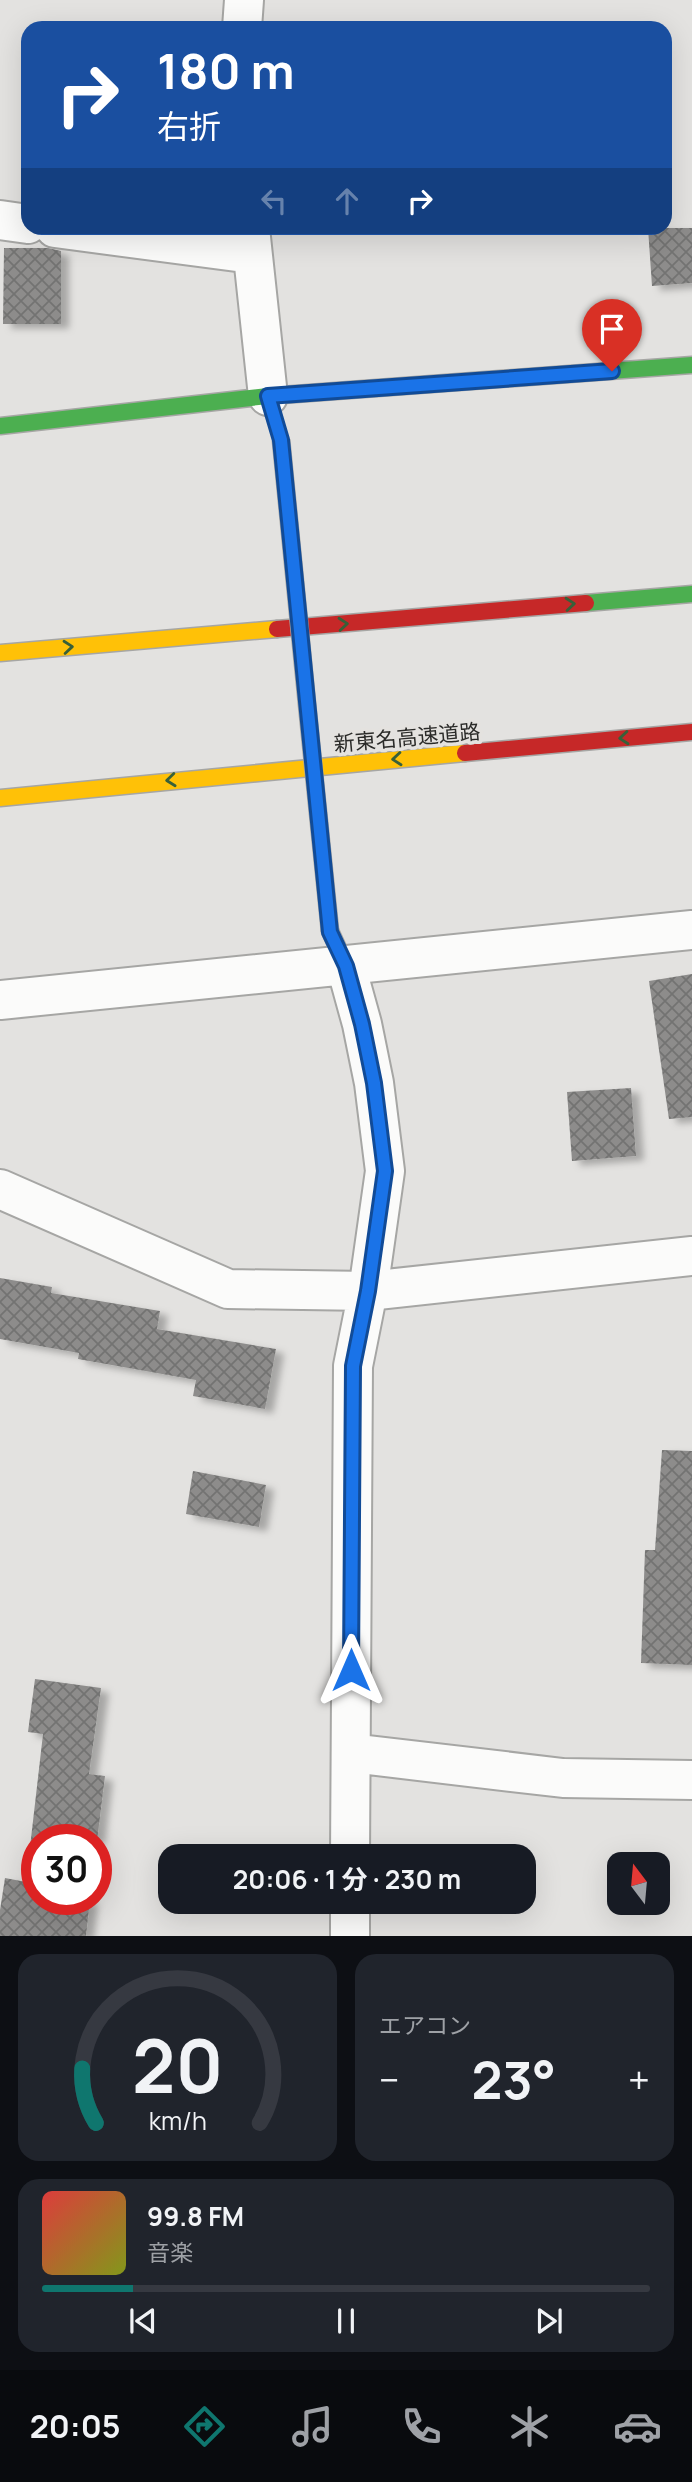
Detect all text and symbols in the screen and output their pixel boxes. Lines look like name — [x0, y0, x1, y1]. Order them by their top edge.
text: 180 m — [157, 37, 295, 104]
icon: right — [42, 49, 133, 140]
text: 右折 — [157, 104, 221, 148]
icon: left — [255, 182, 293, 220]
icon: ahead — [328, 182, 366, 220]
icon: right — [401, 182, 439, 220]
pin — [582, 299, 642, 371]
icon: arrive — [593, 310, 631, 348]
one-way arrow — [565, 597, 576, 612]
one-way arrow — [338, 617, 349, 632]
one-way arrow — [63, 640, 74, 655]
street label: 新東名高速道路 — [333, 717, 481, 757]
one-way arrow — [618, 731, 630, 746]
one-way arrow — [392, 751, 403, 766]
one-way arrow — [165, 773, 177, 788]
position arrow — [314, 1633, 388, 1707]
speed limit sign: 30 — [21, 1824, 112, 1915]
north arrow — [607, 1852, 670, 1914]
map controls — [607, 1852, 670, 1915]
text: 20:06 · 1 分 · 230 m — [233, 1861, 461, 1897]
text: エアコン — [379, 2009, 471, 2041]
text: 20 — [132, 2016, 223, 2116]
text: 23° — [472, 2044, 556, 2115]
text: − — [379, 2053, 400, 2105]
text: + — [628, 2053, 650, 2105]
text: km/h — [148, 2103, 207, 2138]
text: 99.8 FM — [147, 2198, 244, 2234]
text: 音楽 — [147, 2236, 193, 2268]
icon: previous — [124, 2302, 162, 2340]
icon: pause — [327, 2302, 365, 2340]
icon: next — [530, 2302, 568, 2340]
icon: directions — [180, 2402, 229, 2451]
icon: music — [288, 2402, 337, 2451]
icon: phone — [397, 2402, 446, 2451]
icon: climate — [505, 2402, 554, 2451]
icon: car — [613, 2402, 662, 2451]
text: 20:05 — [30, 2404, 121, 2448]

